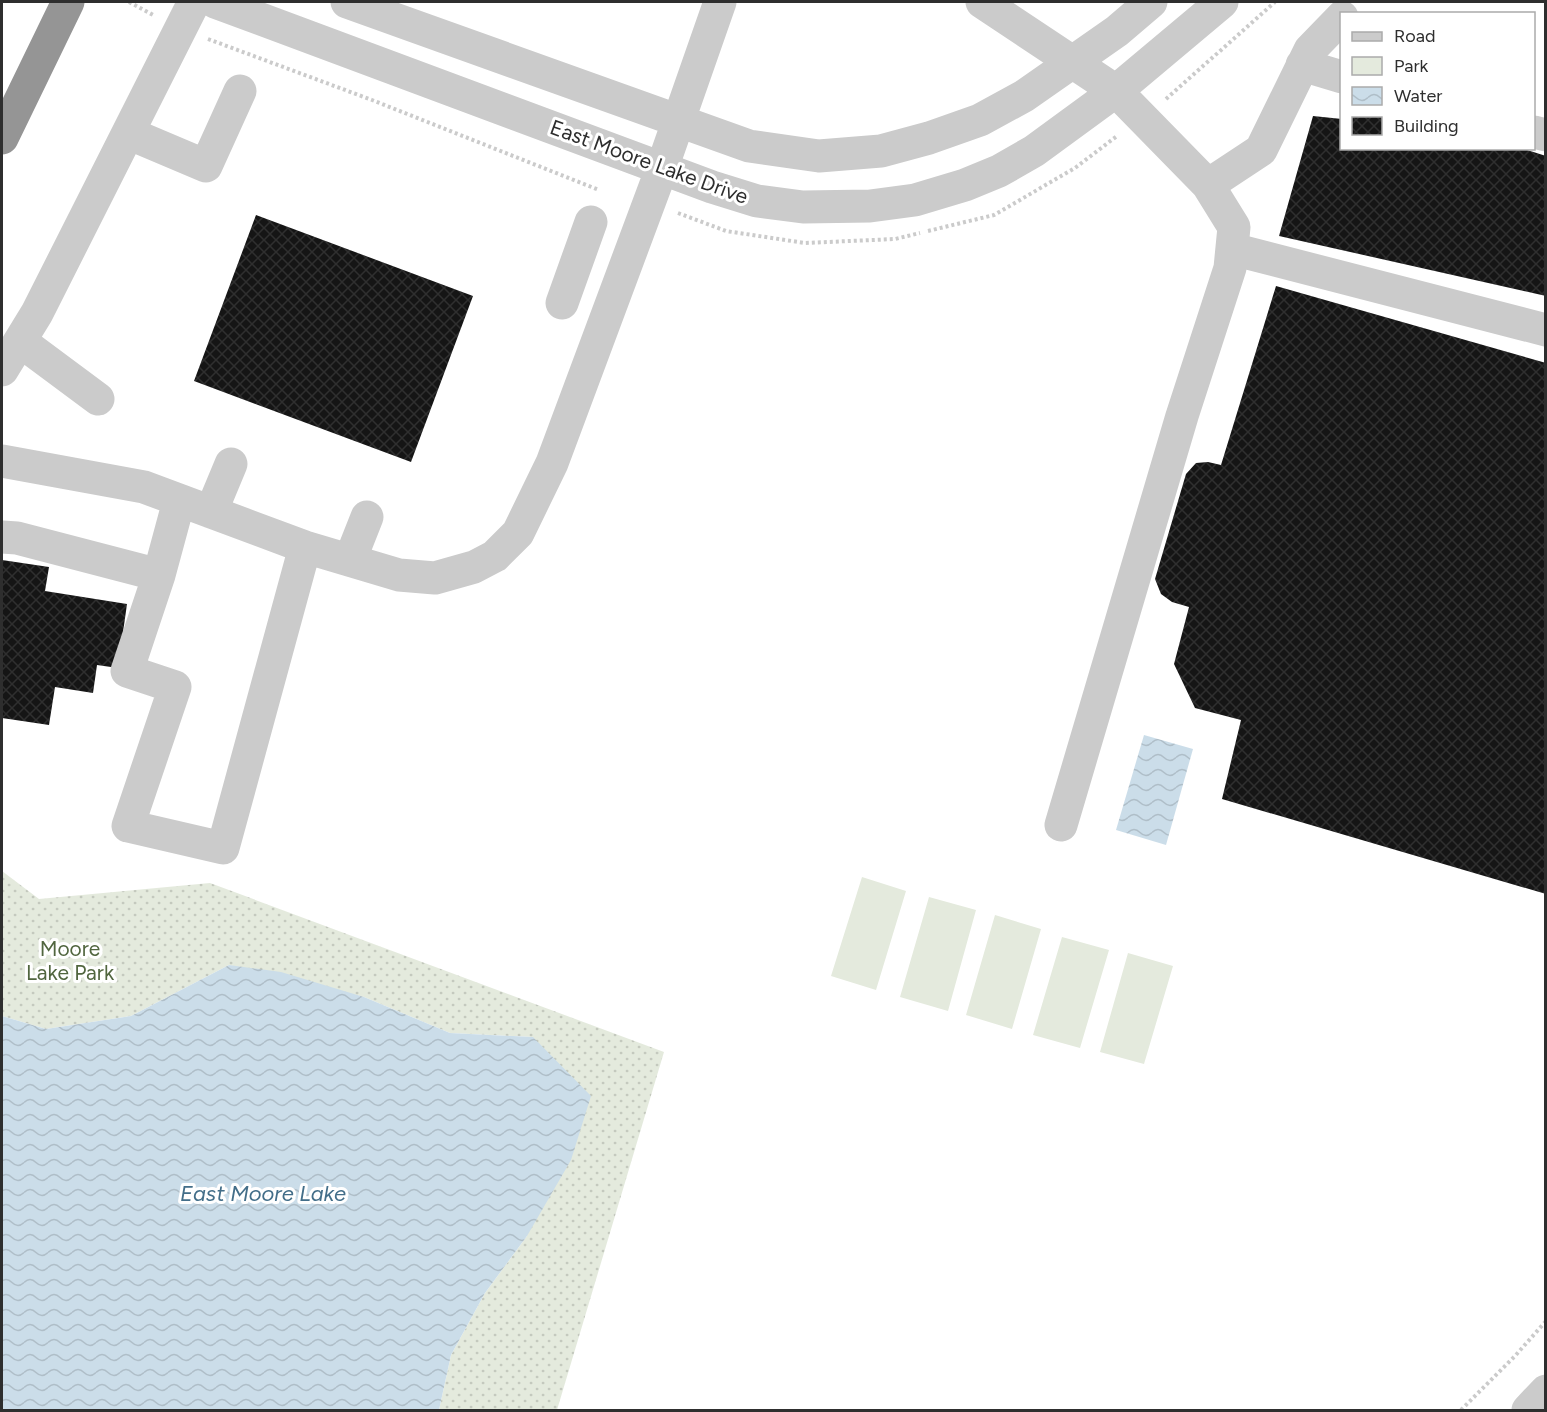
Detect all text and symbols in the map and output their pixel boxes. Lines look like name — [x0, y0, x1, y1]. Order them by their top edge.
legend — [1340, 12, 1535, 150]
text: Road — [1394, 25, 1435, 47]
text: Park — [1394, 55, 1429, 77]
text: Water — [1394, 85, 1442, 107]
street label: East Moore Lake Drive — [547, 114, 752, 209]
text: Building — [1394, 115, 1459, 137]
park label: Moore Lake Park — [26, 936, 115, 985]
water label: East Moore Lake — [180, 1180, 346, 1207]

